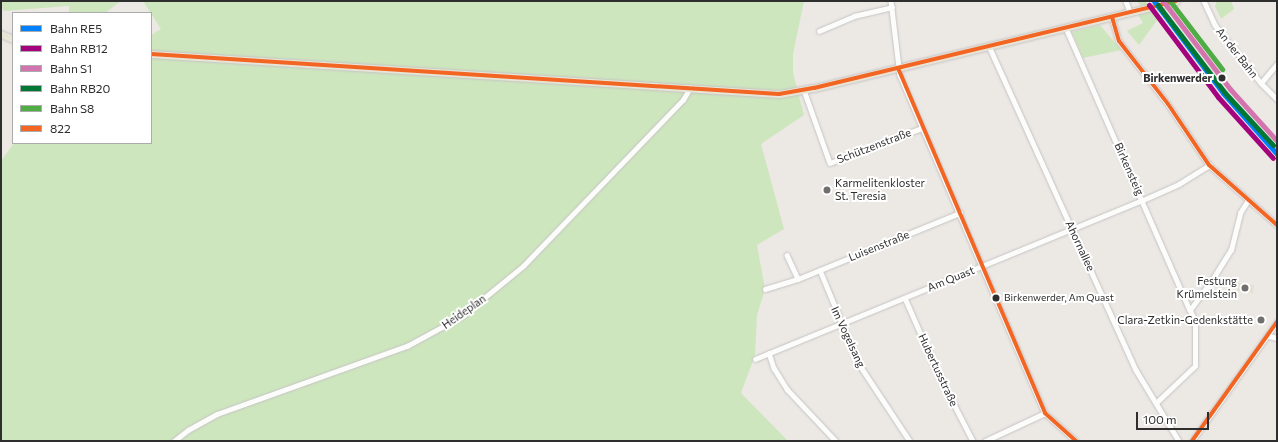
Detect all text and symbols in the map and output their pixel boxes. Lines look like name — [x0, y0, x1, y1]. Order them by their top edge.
legend — [12, 12, 152, 144]
text: Bahn RE5 — [50, 21, 102, 35]
street label: An der Bahn — [1213, 25, 1261, 81]
text: Bahn RB12 — [50, 41, 108, 55]
text: Bahn S1 — [50, 61, 92, 75]
place label: Birkenwerder — [1143, 71, 1212, 85]
marker: Birkenwerder — [1215, 71, 1229, 85]
text: Bahn RB20 — [50, 81, 110, 95]
text: Bahn S8 — [50, 101, 94, 115]
text: 822 — [50, 121, 71, 135]
street label: Schützenstraße — [835, 126, 913, 166]
street label: Birkensteig — [1112, 141, 1146, 197]
place label: Karmelitenkloster St. Teresia — [835, 177, 925, 203]
marker: Karmelitenkloster St. Teresia — [822, 185, 832, 195]
street label: Ahornallee — [1063, 219, 1097, 273]
street label: Luisenstraße — [847, 228, 911, 264]
street label: Am Quast — [926, 264, 976, 294]
place label: Festung Krümelstein — [1177, 275, 1237, 301]
marker: Festung Krümelstein — [1240, 283, 1250, 293]
street label: Heideplan — [440, 292, 488, 332]
place label: Birkenwerder, Am Quast — [1004, 292, 1114, 304]
marker: Birkenwerder, Am Quast — [991, 293, 1001, 303]
street label: Im Vogelsang — [828, 304, 868, 370]
place label: Clara-Zetkin-Gedenkstätte — [1117, 313, 1253, 327]
marker: Clara-Zetkin-Gedenkstätte — [1256, 315, 1266, 325]
street label: Hubertusstraße — [915, 332, 961, 408]
scale bar — [1138, 404, 1211, 430]
text: 100 m — [1143, 412, 1177, 426]

